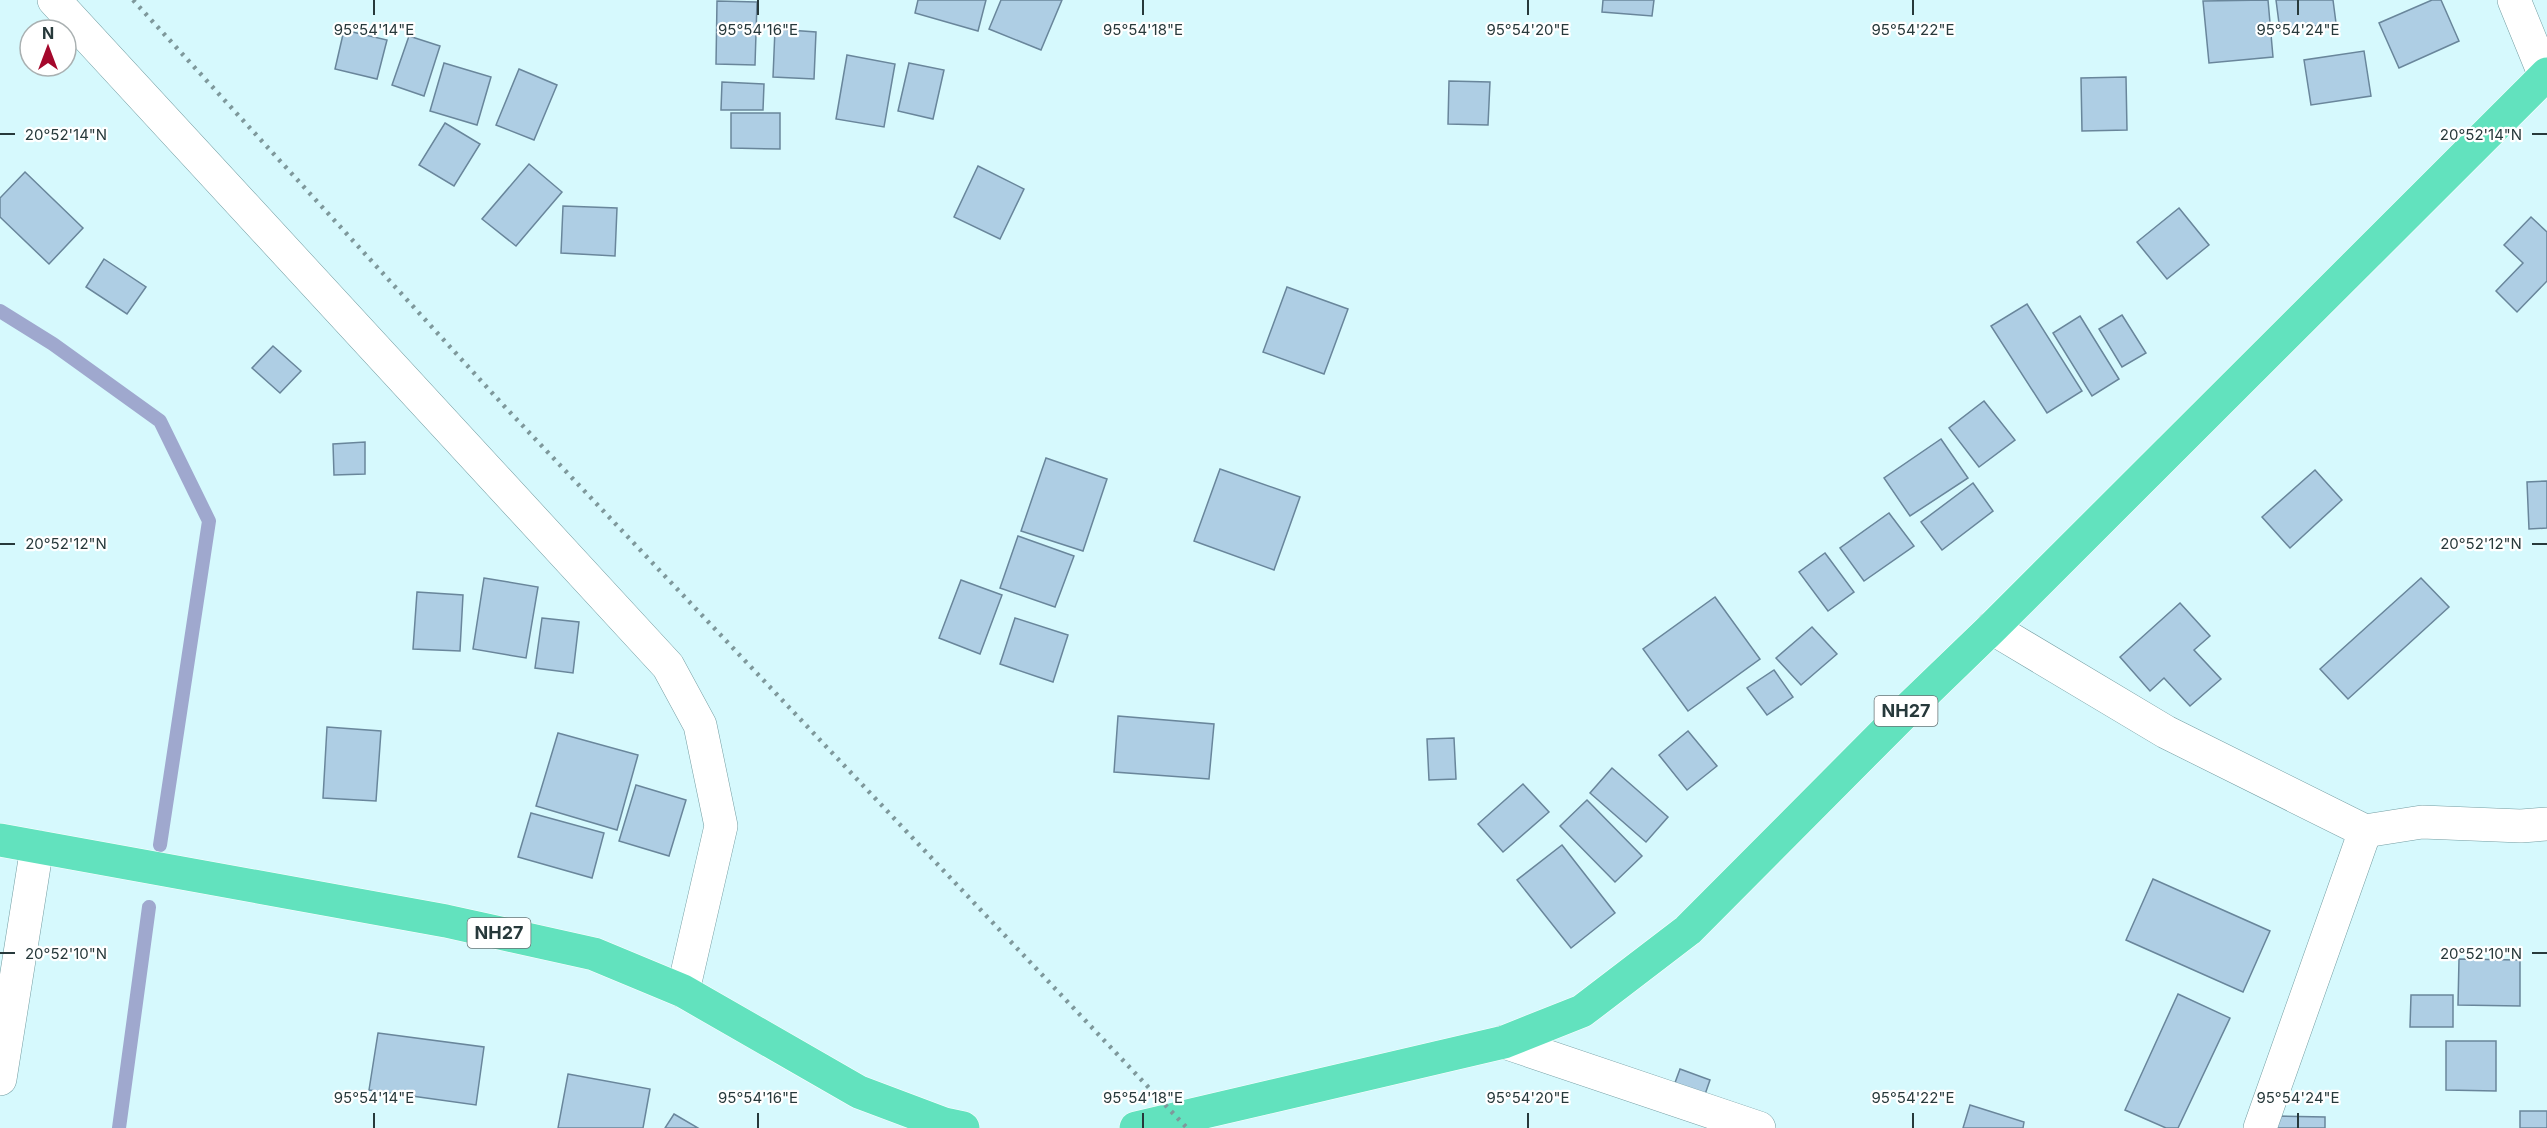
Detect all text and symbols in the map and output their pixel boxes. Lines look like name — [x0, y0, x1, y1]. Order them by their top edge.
north arrow — [18, 18, 78, 78]
text: 95°54'14"E — [334, 20, 414, 39]
text: 95°54'16"E — [718, 20, 798, 39]
text: 95°54'18"E — [1103, 20, 1183, 39]
text: 95°54'20"E — [1486, 20, 1570, 39]
text: 95°54'22"E — [1872, 20, 1954, 39]
text: 95°54'24"E — [2256, 20, 2340, 39]
text: N — [42, 23, 54, 43]
text: 20°52'14"N — [25, 125, 107, 144]
text: 20°52'14"N — [2440, 125, 2522, 144]
text: 20°52'12"N — [25, 534, 107, 553]
text: 20°52'12"N — [2440, 534, 2522, 553]
road number: NH27 — [1874, 696, 1938, 726]
road number: NH27 — [468, 918, 530, 948]
text: 20°52'10"N — [25, 944, 107, 963]
text: 20°52'10"N — [2440, 944, 2522, 963]
text: 95°54'14"E — [334, 1088, 414, 1107]
text: 95°54'16"E — [718, 1088, 798, 1107]
text: 95°54'18"E — [1103, 1088, 1183, 1107]
text: 95°54'20"E — [1486, 1088, 1570, 1107]
text: 95°54'22"E — [1872, 1088, 1954, 1107]
text: 95°54'24"E — [2256, 1088, 2340, 1107]

